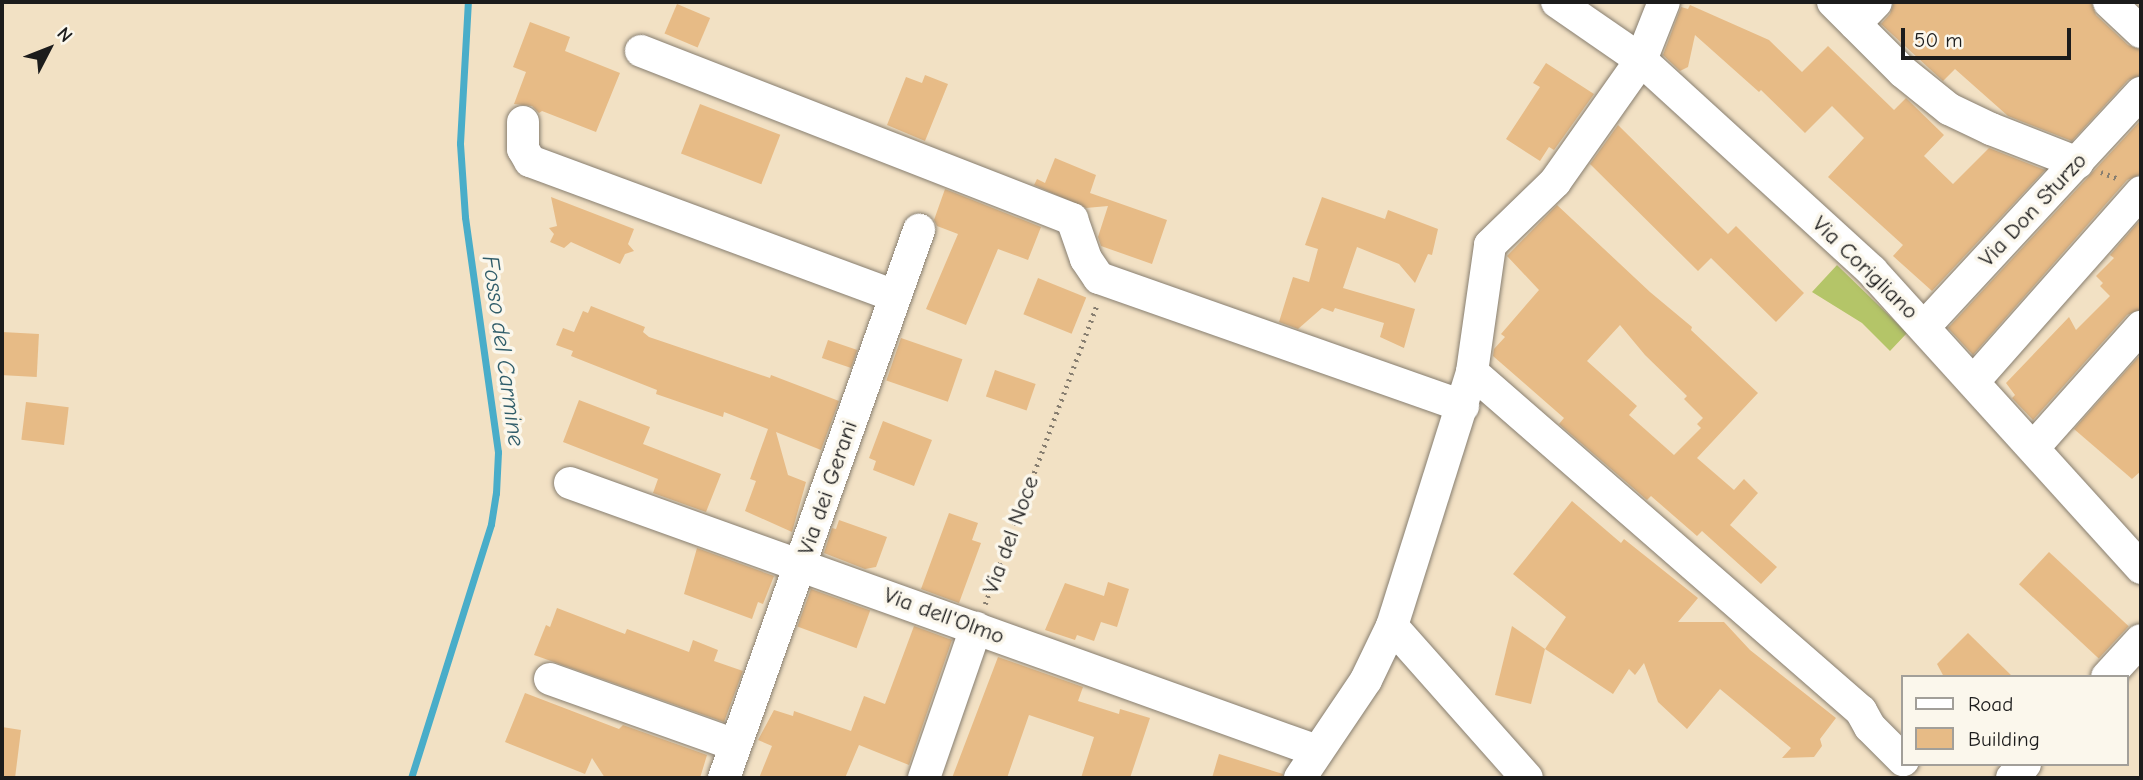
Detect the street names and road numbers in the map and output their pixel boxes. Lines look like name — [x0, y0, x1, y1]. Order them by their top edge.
street label: Via Don Sturzo — [1973, 147, 2093, 273]
street label: Via Corigliano — [1806, 211, 1924, 325]
street label: Via dei Gerani — [792, 417, 864, 559]
street label: Via del Noce — [977, 472, 1045, 598]
street label: Via dell'Olmo — [880, 581, 1008, 651]

